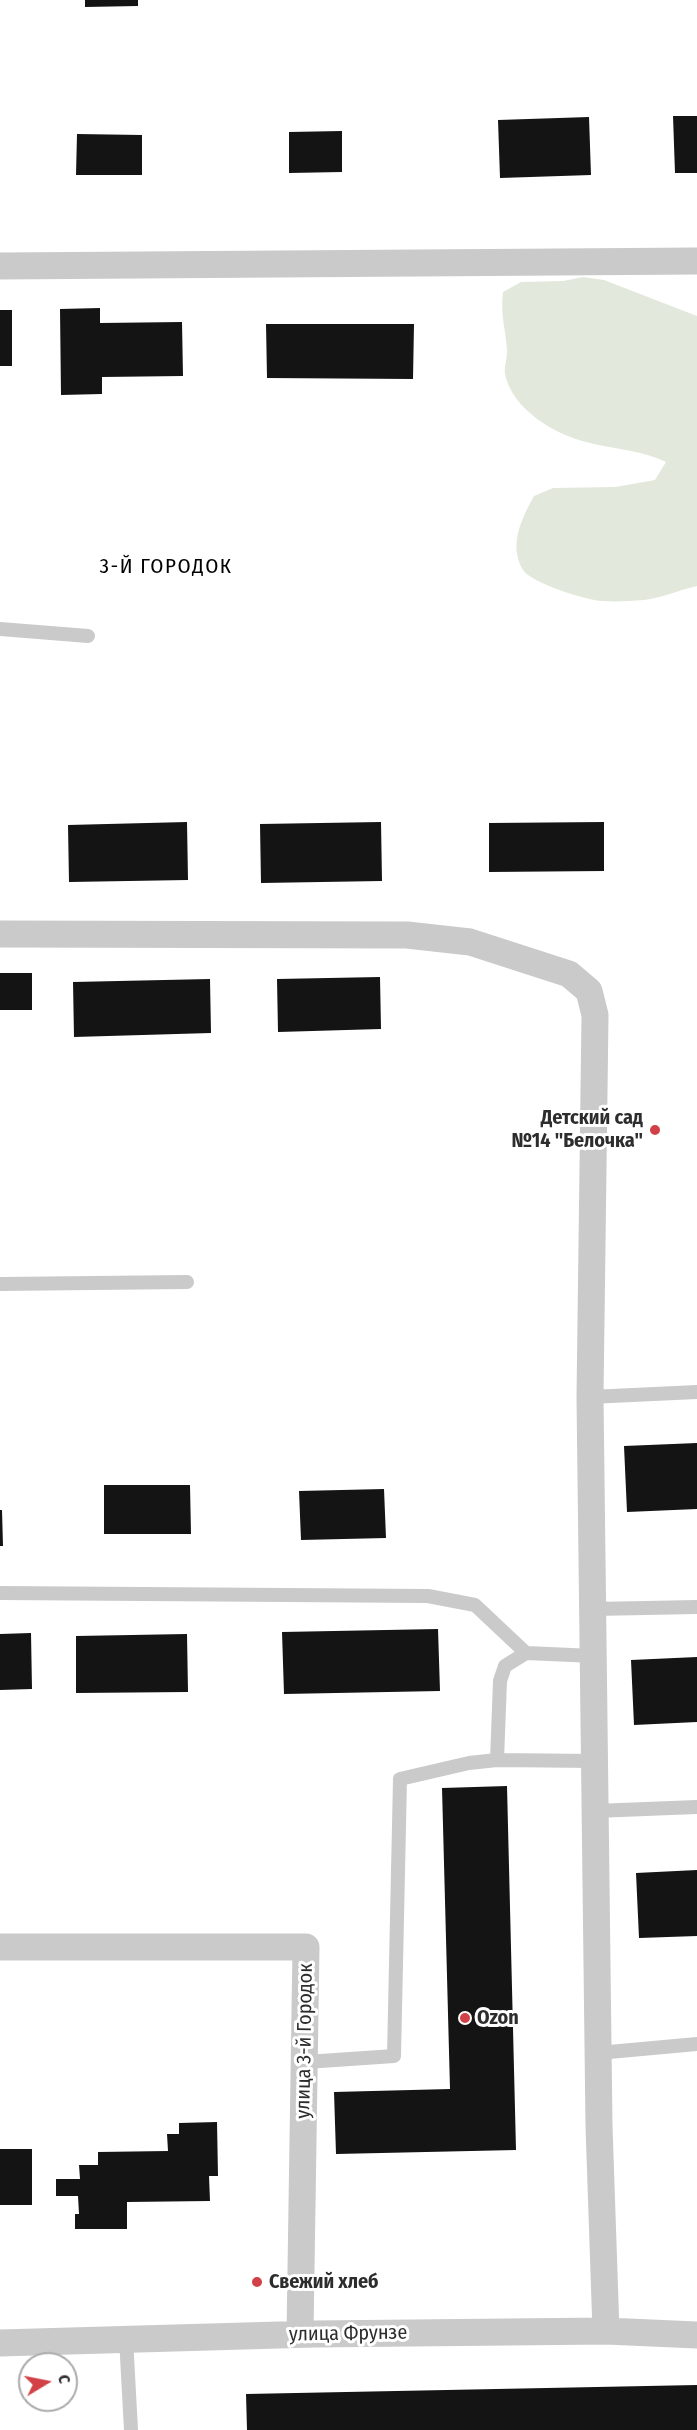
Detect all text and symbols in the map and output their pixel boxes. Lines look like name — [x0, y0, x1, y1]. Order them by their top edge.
district label: 3-Й ГОРОДОК — [99, 554, 233, 580]
place label: Детский сад №14 "Белочка" — [511, 1106, 643, 1153]
marker: Детский сад №14 "Белочка" — [648, 1123, 662, 1137]
street label: улица 3-й Городок — [292, 1963, 318, 2119]
place label: Ozon — [477, 2006, 519, 2030]
marker: Ozon — [458, 2011, 472, 2025]
place label: Свежий хлеб — [269, 2270, 379, 2294]
marker: Свежий хлеб — [250, 2275, 264, 2289]
street label: улица Фрунзе — [289, 2321, 407, 2347]
north arrow — [18, 2352, 78, 2412]
text: С — [54, 2373, 74, 2385]

